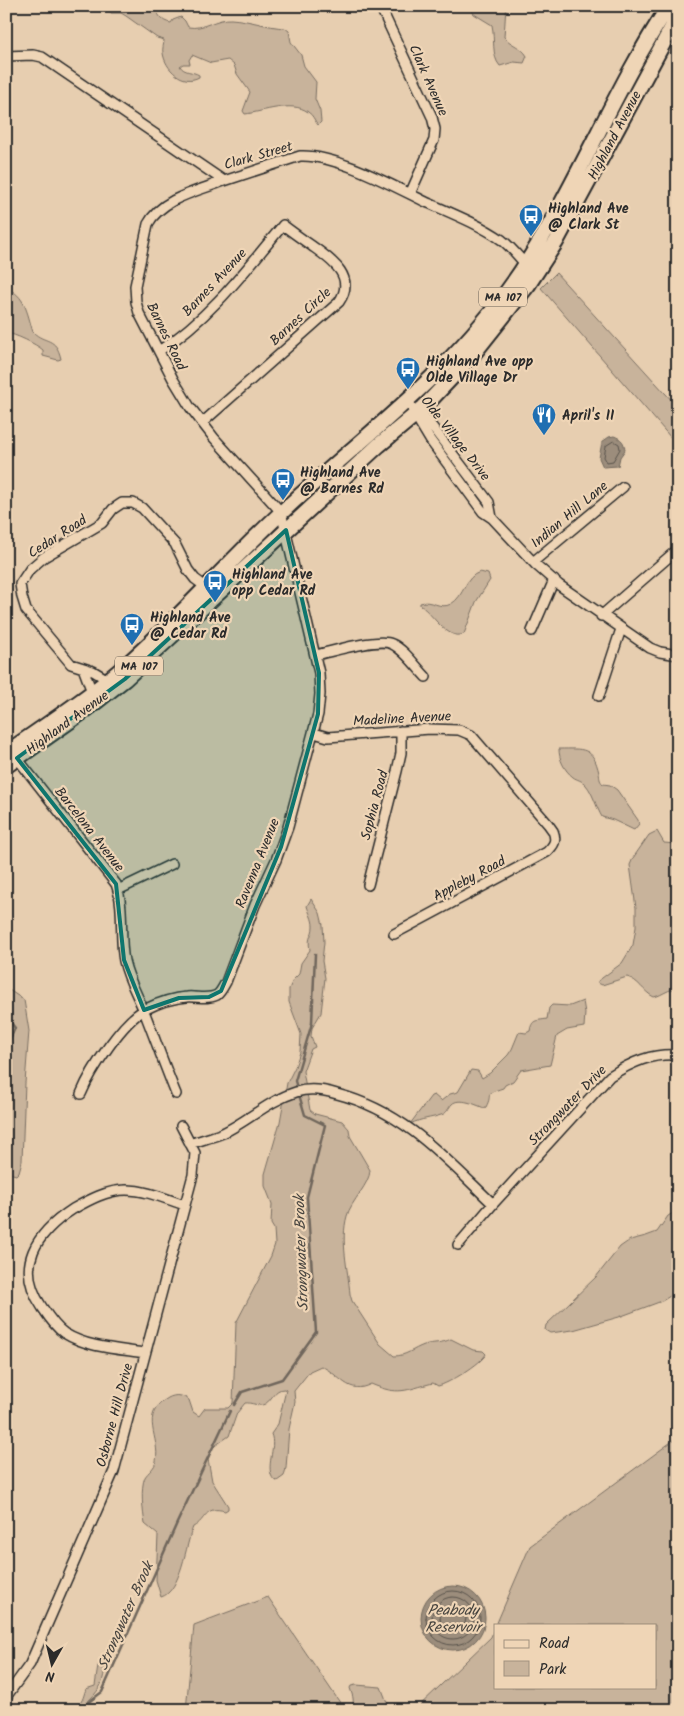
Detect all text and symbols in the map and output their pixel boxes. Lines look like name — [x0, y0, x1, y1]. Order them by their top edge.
street label: Clark Avenue — [402, 41, 454, 120]
street label: Highland Avenue — [582, 86, 648, 184]
street label: Clark Street — [221, 135, 296, 176]
place label: Highland Ave @ Clark St — [548, 198, 629, 236]
bus stop icon: Highland Ave @ Clark St — [518, 203, 544, 237]
street label: Barnes Avenue — [177, 243, 253, 322]
street label: Barnes Circle — [265, 282, 337, 351]
road number: MA 107 — [479, 288, 527, 306]
street label: Barnes Road — [140, 299, 193, 375]
place label: Highland Ave opp Olde Village Dr — [426, 351, 534, 389]
bus stop icon: Highland Ave opp Olde Village Dr — [395, 356, 421, 390]
street label: Olde Village Drive — [415, 391, 496, 486]
restaurant icon: April's II — [531, 402, 557, 436]
place label: April's II — [562, 405, 614, 427]
place label: Highland Ave @ Barnes Rd — [300, 462, 384, 500]
bus stop icon: Highland Ave @ Barnes Rd — [270, 467, 296, 501]
street label: Indian Hill Lane — [526, 475, 614, 554]
street label: Cedar Road — [24, 509, 92, 564]
place label: Highland Ave opp Cedar Rd — [232, 564, 316, 602]
bus stop icon: Highland Ave opp Cedar Rd — [202, 569, 228, 603]
place label: Highland Ave @ Cedar Rd — [150, 607, 231, 645]
bus stop icon: Highland Ave @ Cedar Rd — [119, 612, 145, 646]
road number: MA 107 — [115, 656, 163, 676]
street label: Highland Avenue — [21, 685, 114, 761]
street label: Madeline Avenue — [352, 705, 452, 733]
street label: Sophia Road — [355, 767, 395, 843]
street label: Barcelona Avenue — [49, 782, 130, 878]
street label: Ravenna Avenue — [230, 814, 286, 912]
street label: Appleby Road — [429, 850, 511, 907]
street label: Strongwater Drive — [523, 1060, 613, 1151]
water label: Strongwater Brook — [288, 1192, 316, 1312]
street label: Osborne Hill Drive — [91, 1360, 140, 1470]
water label: Strongwater Brook — [91, 1557, 161, 1674]
water label: Peabody Reservoir — [425, 1599, 484, 1640]
legend — [494, 1624, 656, 1688]
text: Road — [539, 1632, 570, 1656]
north arrow — [28, 1638, 78, 1688]
text: Park — [539, 1658, 567, 1682]
text: N — [44, 1664, 56, 1687]

